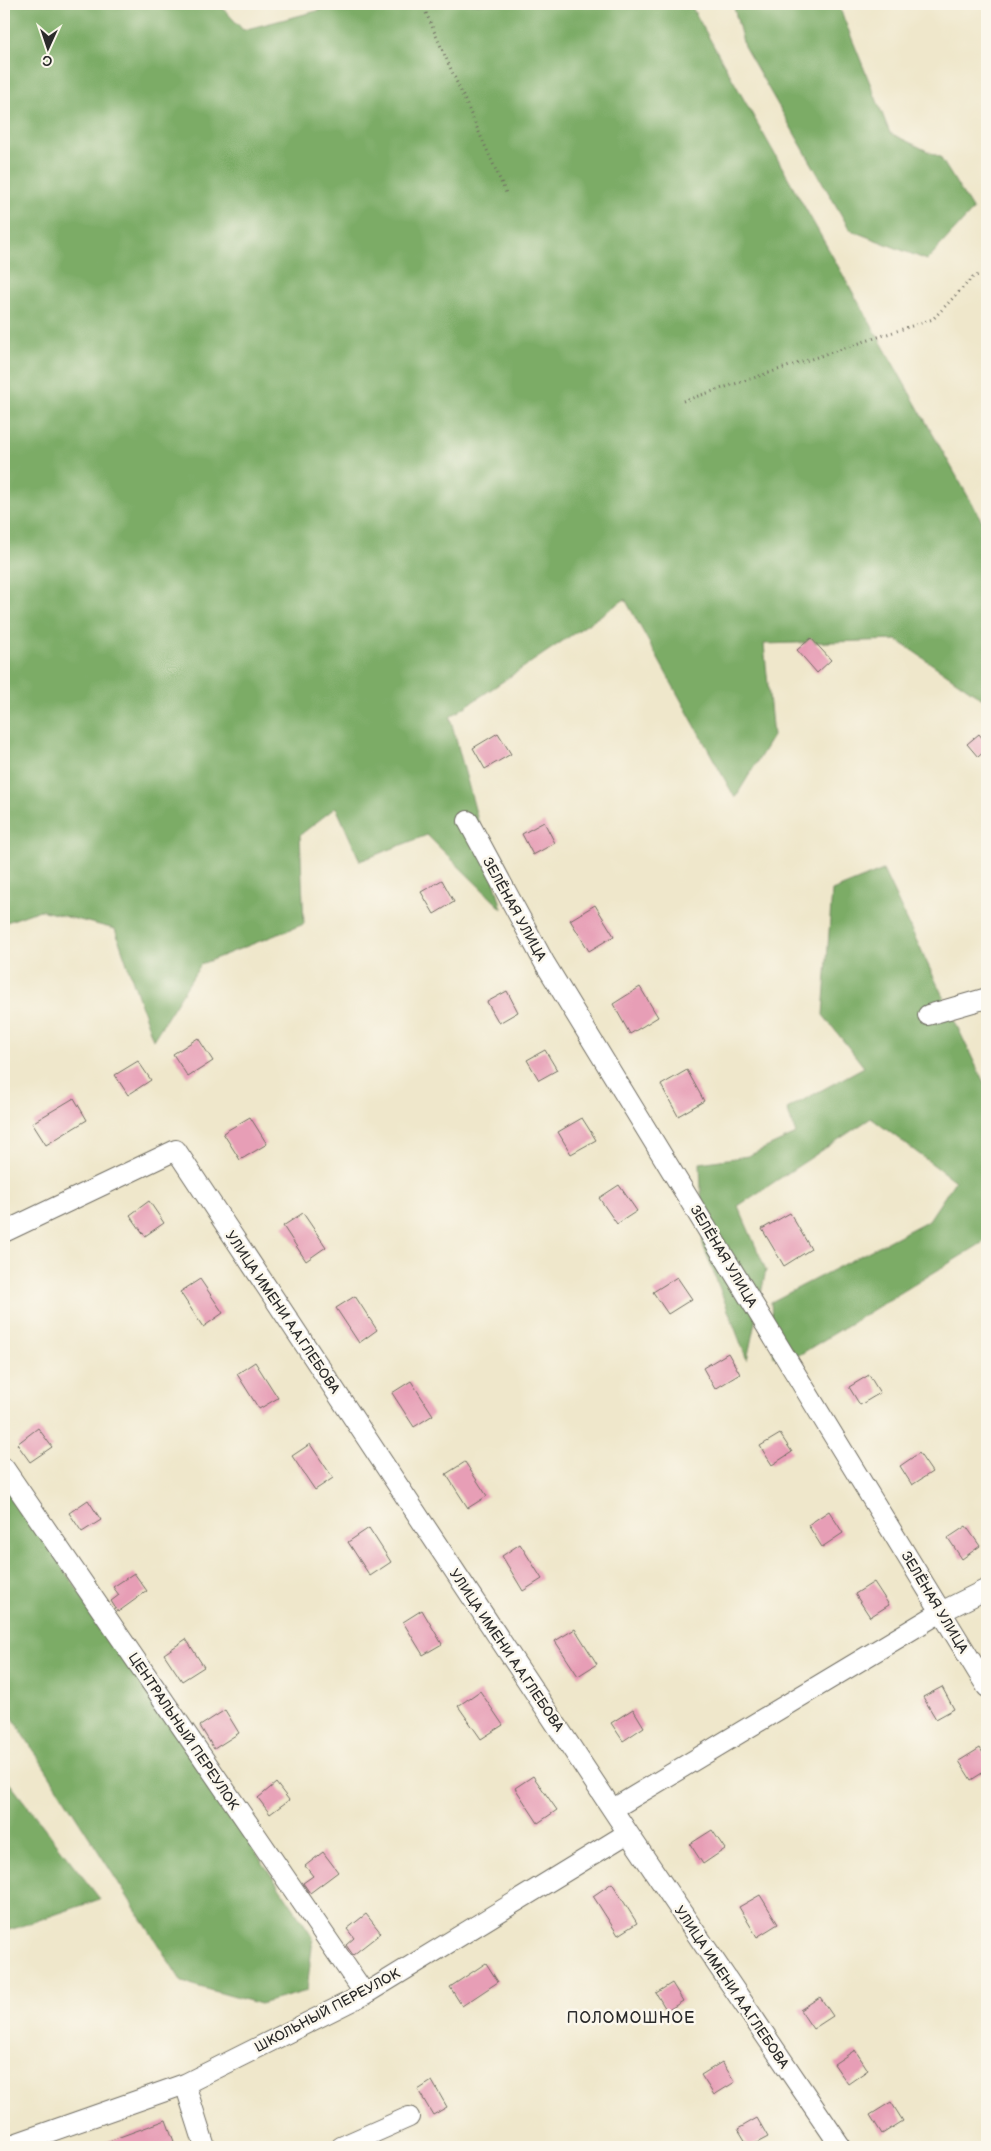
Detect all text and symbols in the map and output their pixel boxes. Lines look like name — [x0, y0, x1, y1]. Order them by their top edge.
north arrow — [22, 22, 72, 72]
text: С — [42, 52, 53, 69]
street label: ЗЕЛЁНАЯ УЛИЦА — [479, 854, 551, 964]
street label: ЗЕЛЁНАЯ УЛИЦА — [686, 1202, 762, 1311]
street label: УЛИЦА ИМЕНИ А.А.ГЛЕБОВА — [222, 1228, 344, 1397]
street label: ЗЕЛЁНАЯ УЛИЦА — [897, 1548, 973, 1657]
street label: УЛИЦА ИМЕНИ А.А.ГЛЕБОВА — [446, 1566, 568, 1735]
street label: ЦЕНТРАЛЬНЫЙ ПЕРЕУЛОК — [125, 1650, 243, 1814]
street label: УЛИЦА ИМЕНИ А.А.ГЛЕБОВА — [671, 1903, 793, 2072]
street label: ШКОЛЬНЫЙ ПЕРЕУЛОК — [252, 1964, 404, 2056]
district label: ПОЛОМОШНОЕ — [567, 2009, 695, 2028]

